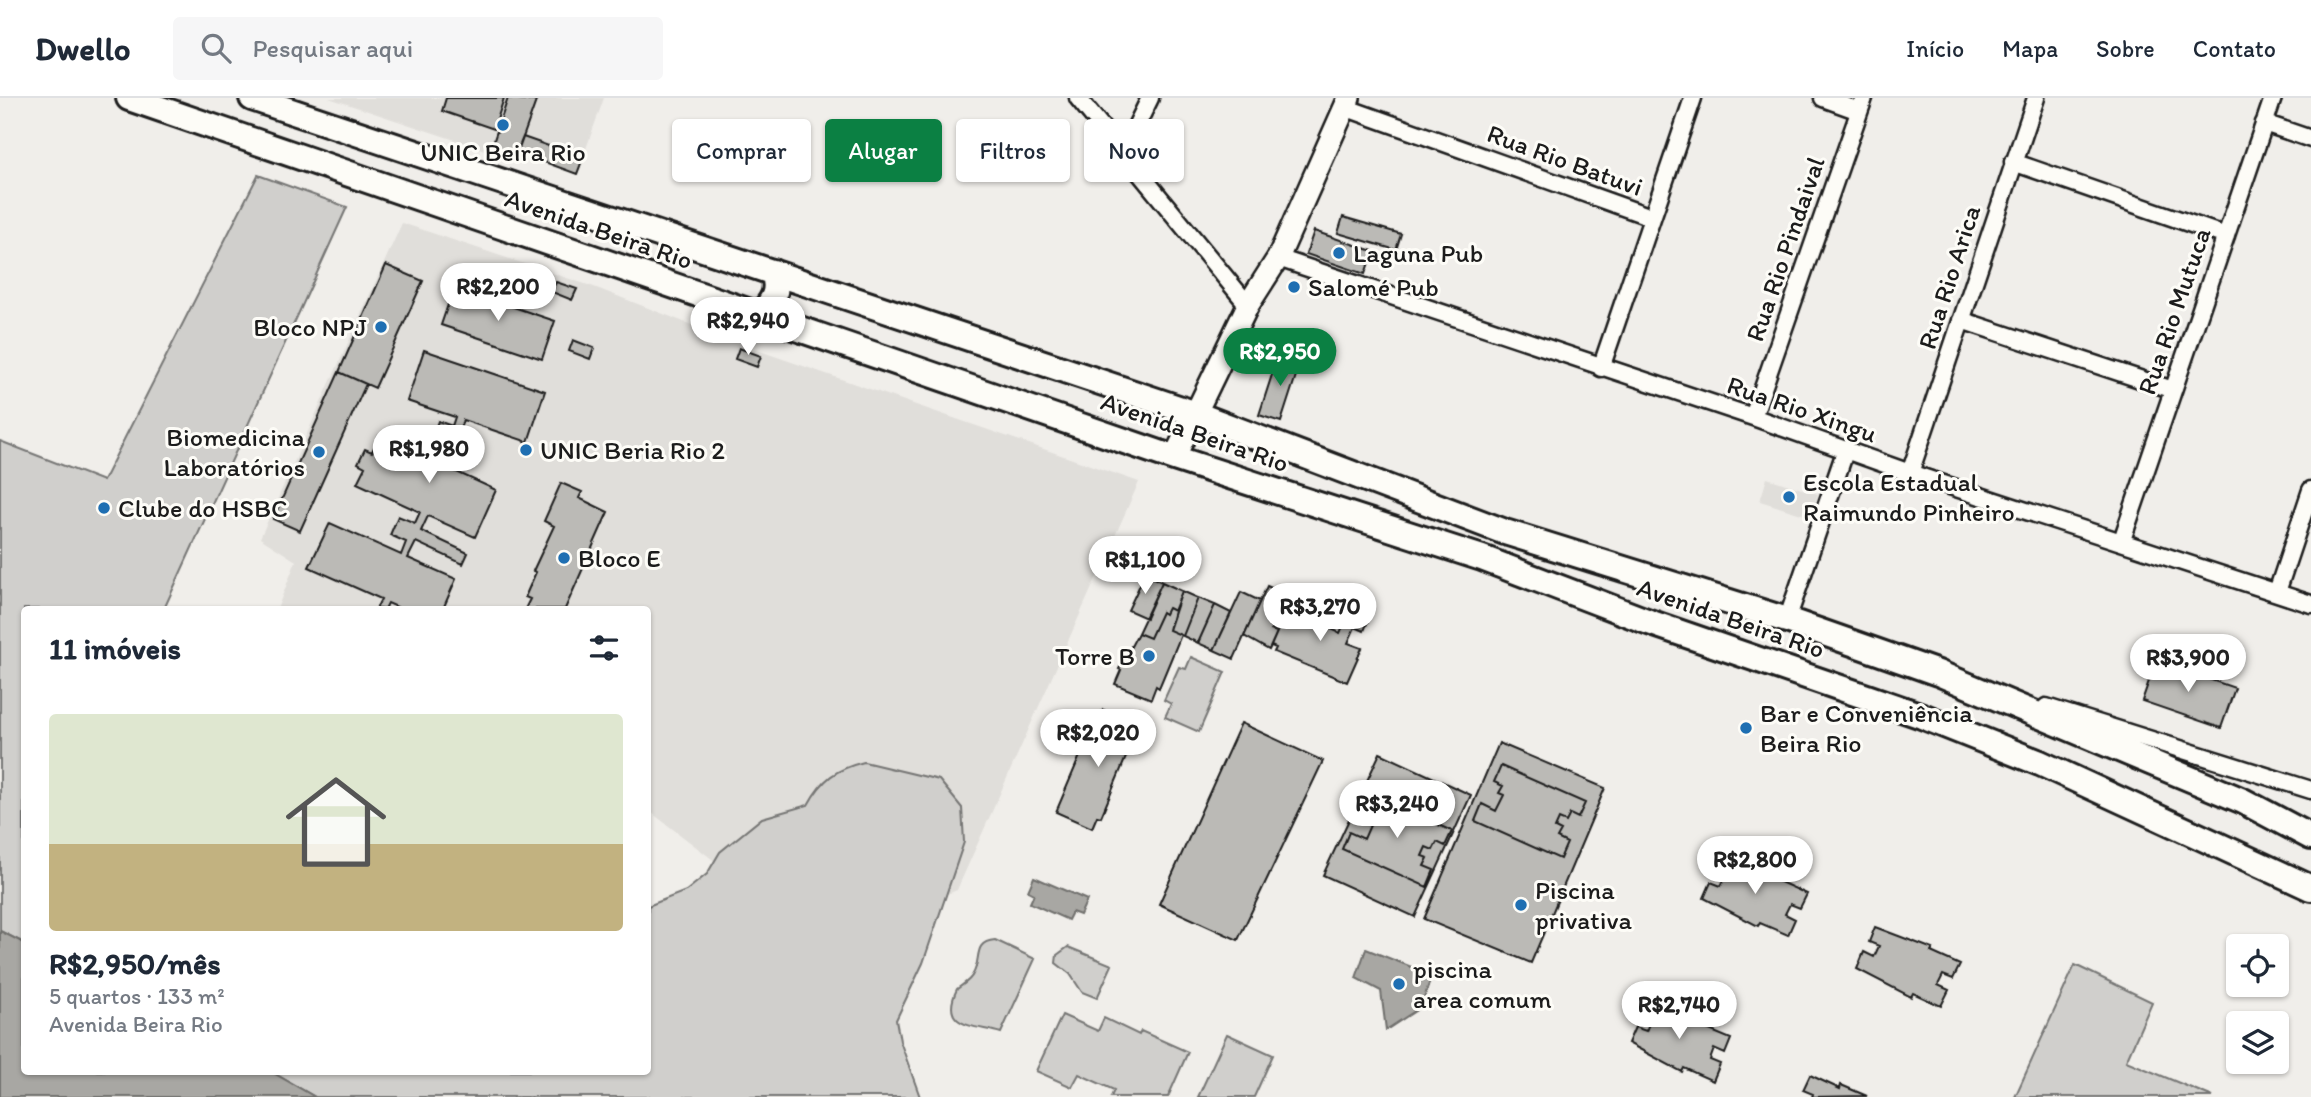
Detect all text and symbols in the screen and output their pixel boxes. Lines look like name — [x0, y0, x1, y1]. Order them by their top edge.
search box — [173, 17, 663, 80]
text: Dwello — [35, 29, 131, 68]
icon: search — [197, 29, 235, 67]
text: Pesquisar aqui — [253, 32, 413, 64]
text: Início — [1906, 34, 1964, 63]
text: Mapa — [2002, 34, 2058, 63]
text: Sobre — [2096, 34, 2155, 63]
text: Contato — [2193, 34, 2276, 63]
marker: UNIC Beira Rio — [495, 117, 511, 133]
street label: Rua Rio Batuvi — [1483, 117, 1647, 203]
chip: Comprar — [672, 119, 811, 182]
chip: Alugar — [825, 119, 942, 182]
chip: Filtros — [956, 119, 1070, 182]
chip: Novo — [1084, 119, 1184, 182]
place label: UNIC Beira Rio — [420, 136, 586, 168]
street label: Rua Rio Pindaival — [1738, 152, 1832, 346]
street label: Avenida Beira Rio — [501, 182, 697, 276]
street label: Rua Rio Arica — [1911, 200, 1987, 353]
street label: Rua Rio Mutuca — [2130, 223, 2218, 399]
place label: Laguna Pub — [1353, 237, 1483, 269]
marker: Laguna Pub — [1331, 245, 1347, 261]
pin: R$2,200 — [433, 264, 563, 323]
place label: Salomé Pub — [1308, 271, 1439, 303]
text: R$2,200 — [456, 272, 540, 300]
marker: Salomé Pub — [1286, 279, 1302, 295]
pin: R$2,940 — [683, 298, 813, 357]
text: R$2,940 — [706, 306, 790, 334]
place label: Bloco NPJ — [253, 311, 367, 343]
marker: Bloco NPJ — [373, 319, 389, 335]
pin: R$2,950 — [1215, 328, 1345, 388]
text: R$2,950 — [1239, 337, 1321, 365]
street label: Rua Rio Xingu — [1723, 368, 1881, 450]
street label: Avenida Beira Rio — [1097, 385, 1293, 479]
place label: Biomedicina Laboratórios — [163, 421, 305, 483]
pin: R$1,980 — [364, 426, 494, 485]
text: R$1,980 — [389, 434, 469, 462]
place label: UNIC Beria Rio 2 — [540, 434, 725, 466]
marker: UNIC Beria Rio 2 — [518, 442, 534, 458]
marker: Biomedicina Laboratórios — [311, 444, 327, 460]
place label: Escola Estadual Raimundo Pinheiro — [1803, 466, 2015, 528]
marker: Escola Estadual Raimundo Pinheiro — [1781, 489, 1797, 505]
place label: Clube do HSBC — [118, 492, 288, 524]
marker: Clube do HSBC — [96, 500, 112, 516]
pin: R$1,100 — [1080, 536, 1210, 596]
place label: Bloco E — [578, 542, 661, 574]
text: R$1,100 — [1105, 545, 1185, 573]
marker: Bloco E — [556, 550, 572, 566]
street label: Avenida Beira Rio — [1633, 571, 1829, 665]
pin: R$3,270 — [1255, 584, 1385, 643]
text: R$3,270 — [1279, 592, 1361, 620]
icon: filters — [585, 629, 623, 667]
text: 11 imóveis — [49, 630, 181, 667]
pin: R$3,900 — [2123, 634, 2253, 694]
place label: Torre B — [1055, 640, 1135, 672]
text: R$3,900 — [2146, 643, 2230, 671]
marker: Torre B — [1141, 648, 1157, 664]
place label: Bar e Conveniência Beira Rio — [1760, 697, 1973, 759]
pin: R$2,020 — [1033, 710, 1163, 769]
text: R$2,020 — [1056, 718, 1140, 746]
marker: Bar e Conveniência Beira Rio — [1738, 720, 1754, 736]
icon: home — [273, 759, 399, 885]
pin: R$3,240 — [1332, 780, 1462, 840]
text: R$3,240 — [1355, 789, 1439, 817]
pin: R$2,800 — [1690, 836, 1820, 896]
text: R$2,800 — [1713, 845, 1797, 873]
place label: Piscina privativa — [1535, 874, 1632, 936]
marker: Piscina privativa — [1513, 897, 1529, 913]
map controls — [2226, 934, 2289, 1074]
button: locate — [2226, 934, 2289, 997]
text: R$2,950/mês — [49, 945, 221, 982]
place label: piscina area comum — [1413, 953, 1552, 1015]
marker: piscina area comum — [1391, 976, 1407, 992]
text: 5 quartos · 133 m² — [49, 982, 225, 1010]
pin: R$2,740 — [1614, 982, 1744, 1041]
text: R$2,740 — [1638, 990, 1720, 1018]
text: Avenida Beira Rio — [49, 1010, 223, 1038]
button: layers — [2226, 1011, 2289, 1074]

